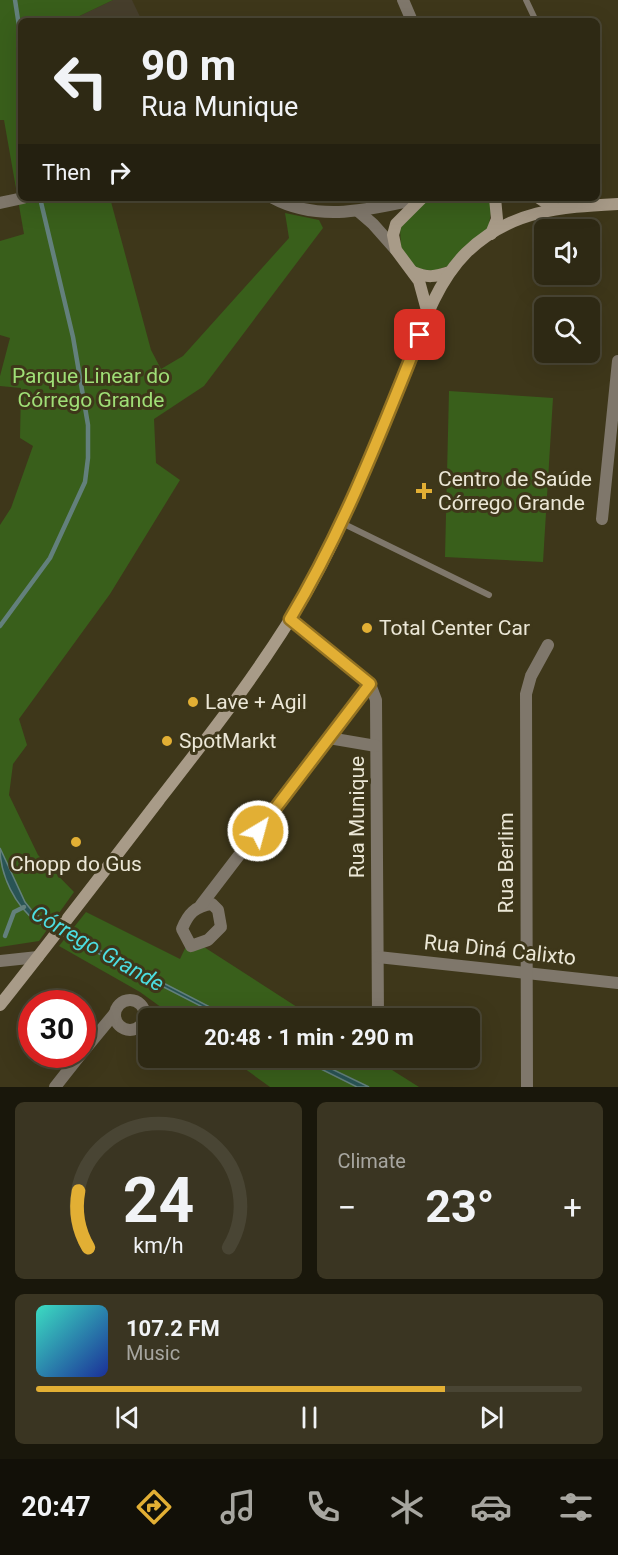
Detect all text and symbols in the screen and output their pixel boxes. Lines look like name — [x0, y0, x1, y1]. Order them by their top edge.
text: 90 m — [141, 41, 236, 90]
icon: left — [42, 42, 120, 120]
text: Rua Munique — [141, 91, 298, 123]
icon: right — [103, 156, 136, 189]
text: Then — [42, 160, 91, 185]
map controls — [534, 219, 600, 363]
button: sound — [534, 219, 600, 285]
button: search — [534, 297, 600, 363]
pin — [394, 309, 445, 360]
icon: arrive — [403, 318, 436, 351]
park label: Parque Linear do Córrego Grande — [12, 364, 170, 412]
place label: Centro de Saúde Córrego Grande — [438, 467, 592, 515]
marker: Centro de Saúde Córrego Grande — [415, 482, 433, 500]
place label: Total Center Car — [379, 616, 530, 640]
marker: Total Center Car — [360, 621, 374, 635]
place label: Lave + Agil — [205, 690, 307, 714]
marker: Lave + Agil — [186, 695, 200, 709]
place label: SpotMarkt — [179, 729, 277, 753]
marker: SpotMarkt — [160, 734, 174, 748]
street label: Rua Munique — [345, 756, 369, 878]
position arrow — [226, 799, 290, 863]
street label: Rua Berlim — [494, 812, 518, 914]
marker: Chopp do Gus — [69, 835, 83, 849]
place label: Chopp do Gus — [10, 852, 142, 876]
water label: Córrego Grande — [27, 900, 169, 997]
street label: Rua Diná Calixto — [423, 930, 577, 970]
speed limit sign: 30 — [18, 990, 96, 1068]
text: 20:48 · 1 min · 290 m — [204, 1025, 414, 1050]
text: Climate — [338, 1149, 406, 1173]
text: 24 — [122, 1164, 194, 1237]
text: 23° — [425, 1180, 494, 1233]
text: − — [338, 1188, 356, 1227]
text: + — [563, 1188, 582, 1227]
text: km/h — [133, 1233, 183, 1258]
text: 107.2 FM — [126, 1316, 220, 1341]
text: Music — [126, 1341, 180, 1365]
icon: previous — [111, 1401, 144, 1434]
icon: pause — [293, 1401, 326, 1434]
icon: next — [475, 1401, 508, 1434]
icon: directions — [133, 1486, 175, 1528]
icon: music — [217, 1486, 259, 1528]
icon: phone — [302, 1486, 344, 1528]
icon: climate — [386, 1486, 428, 1528]
icon: car — [470, 1486, 512, 1528]
icon: filters — [555, 1486, 597, 1528]
text: 20:47 — [21, 1491, 91, 1523]

